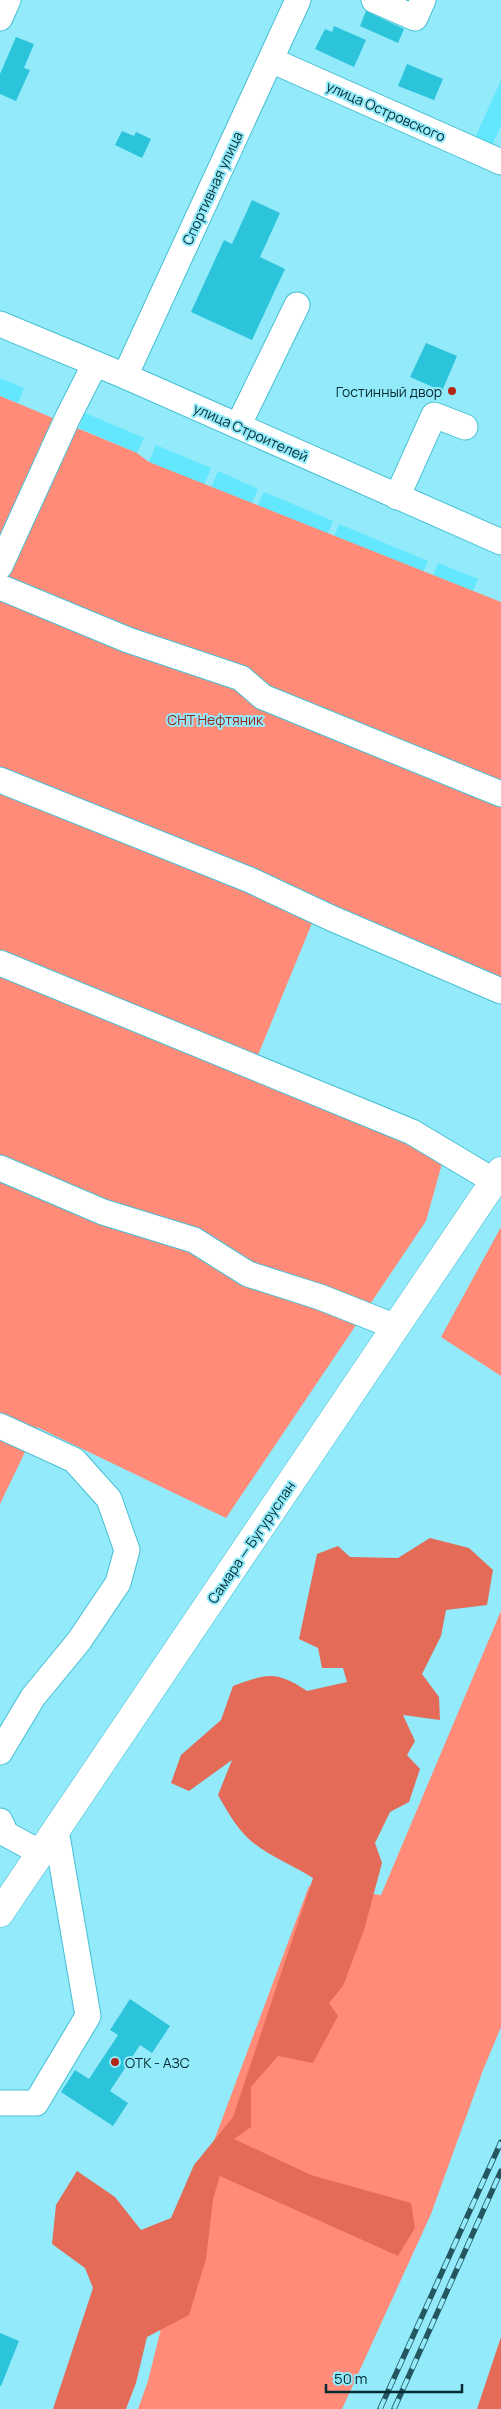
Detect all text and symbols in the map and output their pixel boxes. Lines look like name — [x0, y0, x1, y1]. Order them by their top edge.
street label: улица Островского — [323, 76, 449, 146]
street label: Спортивная улица — [177, 128, 247, 248]
place label: Гостинный двор — [336, 382, 442, 401]
marker: Гостинный двор — [446, 385, 458, 397]
street label: улица Строителей — [191, 398, 311, 466]
park label: СНТ Нефтяник — [167, 710, 264, 729]
street label: Самара — Бугуруслан — [203, 1477, 299, 1607]
place label: ОТК - АЗС — [125, 2053, 190, 2072]
marker: ОТК - АЗС — [109, 2056, 121, 2068]
scale bar — [326, 2362, 462, 2394]
text: 50 m — [334, 2368, 368, 2389]

